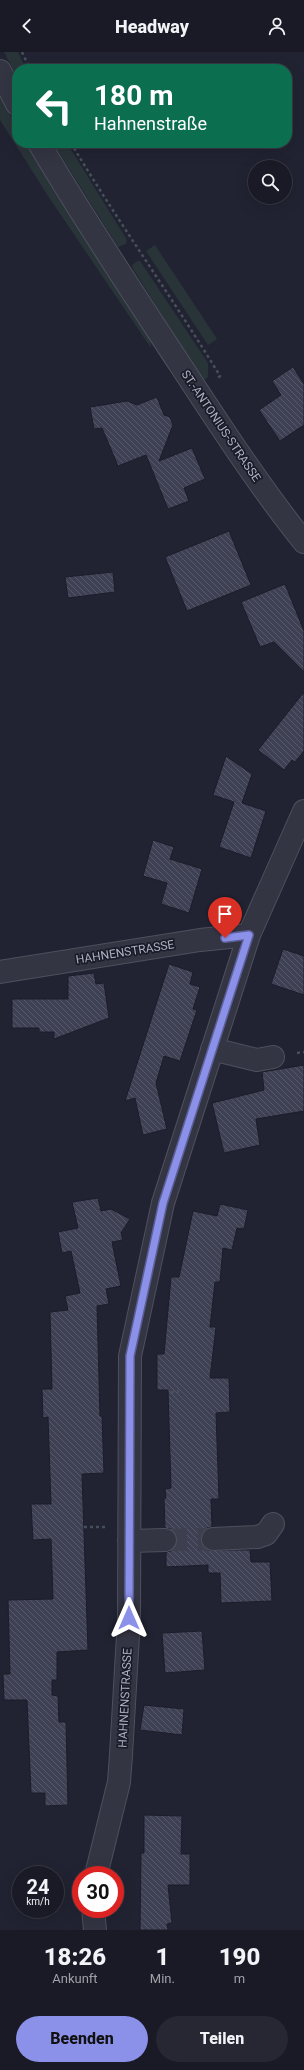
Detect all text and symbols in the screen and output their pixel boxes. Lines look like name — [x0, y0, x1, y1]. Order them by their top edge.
icon: back — [16, 15, 38, 37]
icon: person — [266, 15, 288, 37]
text: Headway — [115, 16, 189, 37]
text: 180 m — [94, 79, 173, 112]
icon: left — [28, 80, 80, 132]
text: Hahnenstraße — [94, 113, 207, 134]
map controls — [248, 160, 292, 204]
button: search — [248, 160, 292, 204]
street label: ST.-ANTONIUS-STRASSE — [178, 368, 264, 485]
pin — [208, 897, 242, 938]
icon: arrive — [214, 903, 236, 925]
street label: HAHNENSTRASSE — [75, 937, 175, 967]
position arrow — [108, 1597, 150, 1639]
street label: HAHNENSTRASSE — [115, 1648, 135, 1748]
speed limit sign: 30 — [72, 1866, 124, 1918]
text: 24 — [27, 1875, 49, 1899]
text: km/h — [26, 1896, 50, 1907]
text: 18:26 — [44, 1943, 106, 1971]
text: 1 — [155, 1943, 169, 1971]
text: 190 — [219, 1943, 260, 1971]
text: Ankunft — [52, 1971, 98, 1986]
text: Min. — [150, 1971, 175, 1986]
text: m — [234, 1971, 245, 1986]
button: Beenden — [16, 2016, 148, 2062]
button: Teilen — [156, 2016, 288, 2062]

